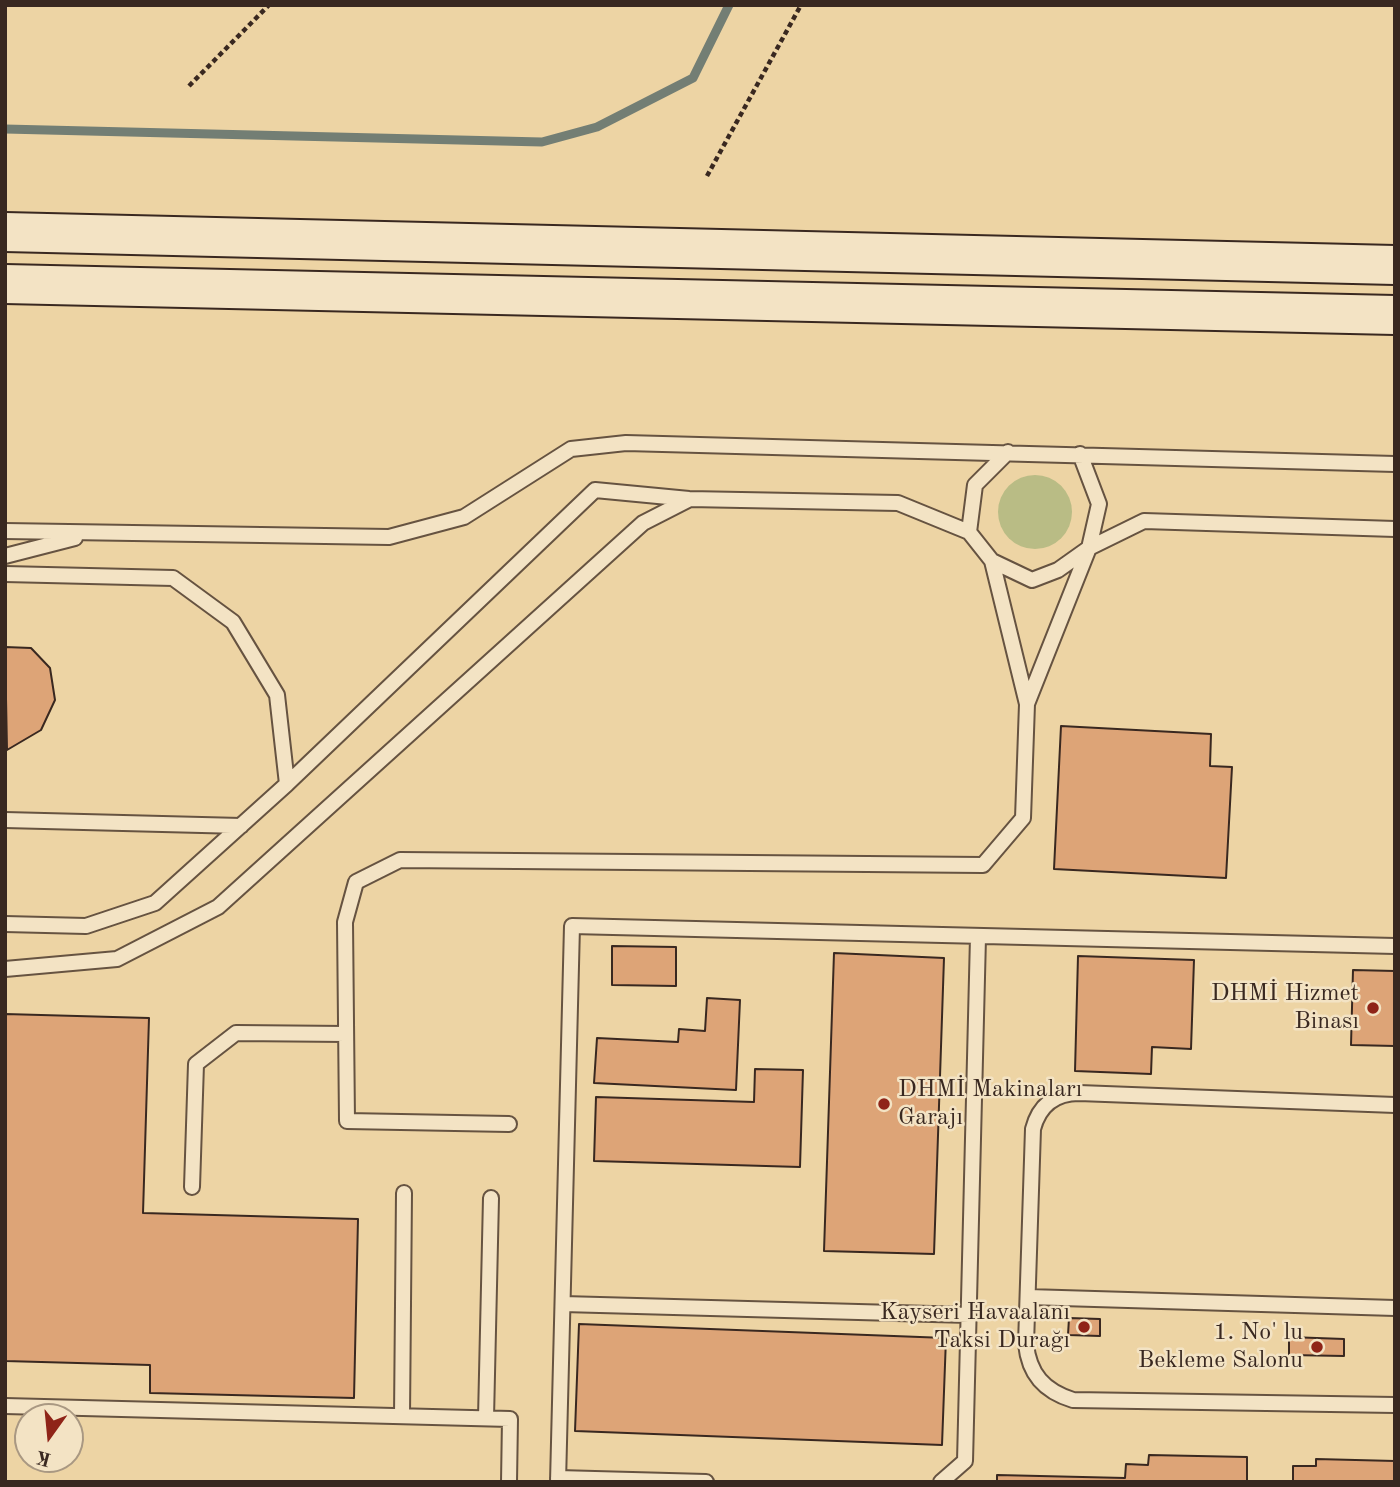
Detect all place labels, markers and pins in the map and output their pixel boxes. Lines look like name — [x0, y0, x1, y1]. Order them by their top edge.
place label: DHMİ Hizmet Binası — [1211, 980, 1359, 1036]
marker: DHMİ Hizmet Binası — [1365, 1000, 1381, 1016]
place label: DHMİ Makinaları Garajı — [898, 1076, 1082, 1132]
marker: DHMİ Makinaları Garajı — [876, 1096, 892, 1112]
place label: Kayseri Havaalanı Taksi Durağı — [880, 1299, 1070, 1355]
marker: Kayseri Havaalanı Taksi Durağı — [1076, 1319, 1092, 1335]
place label: 1. No' lu Bekleme Salonu — [1138, 1319, 1303, 1375]
marker: 1. No' lu Bekleme Salonu — [1309, 1339, 1325, 1355]

